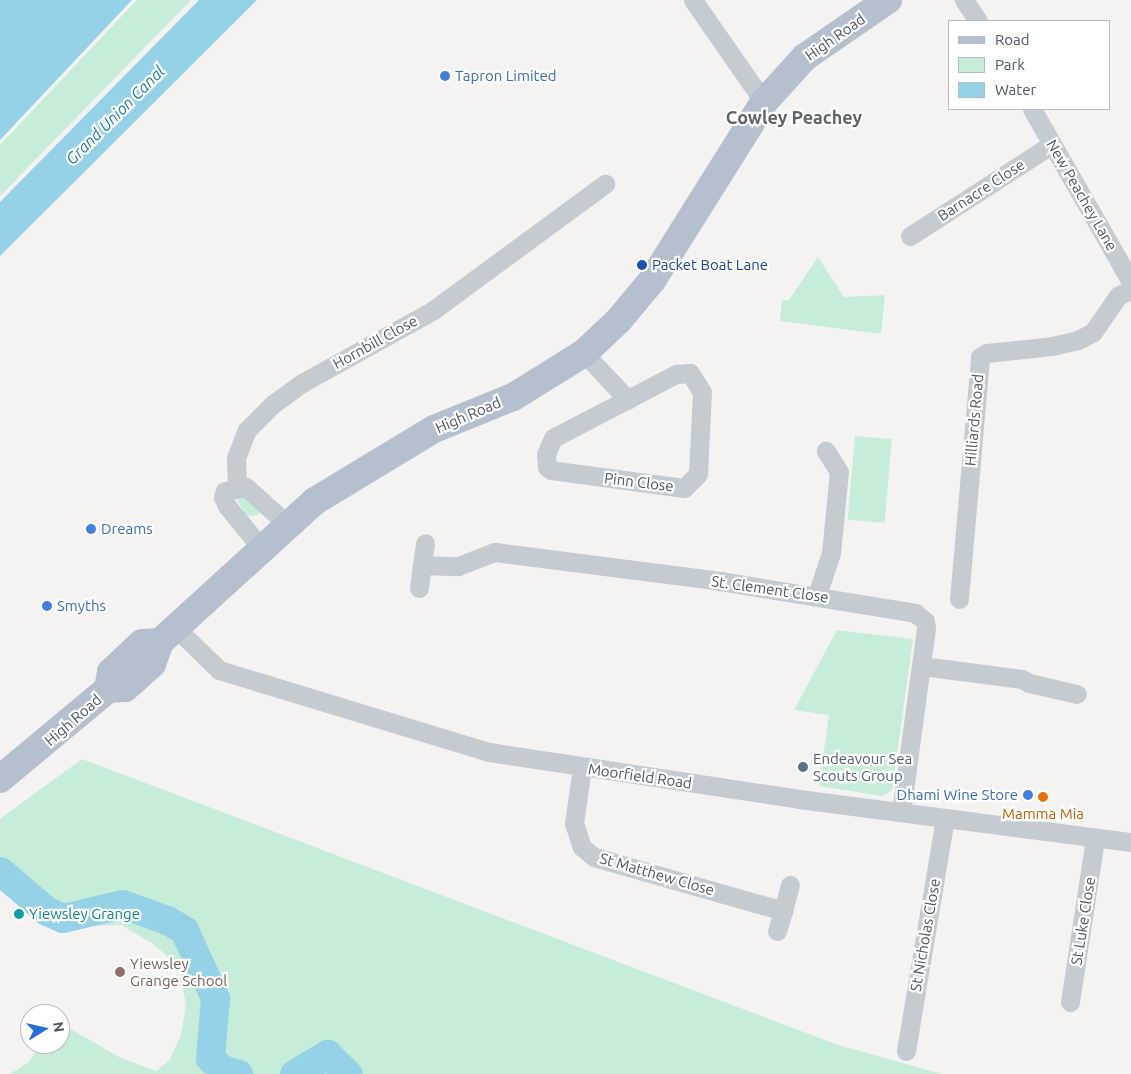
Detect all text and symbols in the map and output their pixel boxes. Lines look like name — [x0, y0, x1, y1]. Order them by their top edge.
street label: High Road — [801, 10, 869, 64]
legend — [948, 20, 1111, 110]
text: Road — [995, 31, 1030, 48]
text: Park — [995, 56, 1025, 73]
water label: Grand Union Canal — [62, 62, 168, 168]
place label: Tapron Limited — [455, 67, 556, 85]
marker: Tapron Limited — [439, 70, 451, 82]
text: Water — [995, 81, 1036, 98]
district label: Cowley Peachey — [726, 106, 862, 128]
street label: New Peachey Lane — [1043, 136, 1121, 254]
street label: Barnacre Close — [934, 155, 1028, 225]
place label: Packet Boat Lane — [652, 256, 768, 274]
marker: Packet Boat Lane — [636, 259, 648, 271]
street label: Hornbill Close — [330, 311, 420, 373]
street label: Hilliards Road — [961, 373, 987, 467]
street label: High Road — [433, 393, 503, 437]
street label: Pinn Close — [603, 469, 675, 495]
place label: Dreams — [101, 520, 153, 538]
marker: Dreams — [85, 523, 97, 535]
street label: St. Clement Close — [710, 572, 830, 606]
place label: Smyths — [57, 597, 106, 615]
marker: Smyths — [41, 600, 53, 612]
street label: High Road — [41, 690, 105, 750]
place label: Endeavour Sea Scouts Group — [813, 749, 912, 784]
street label: Moorfield Road — [587, 760, 693, 792]
marker: Endeavour Sea Scouts Group — [797, 761, 809, 773]
place label: Dhami Wine Store — [897, 786, 1018, 804]
marker: Dhami Wine Store — [1022, 789, 1034, 801]
marker: Mamma Mia — [1037, 791, 1049, 803]
place label: Mamma Mia — [1002, 805, 1084, 823]
street label: St Matthew Close — [598, 849, 716, 899]
street label: St Luke Close — [1067, 876, 1099, 966]
street label: St Nicholas Close — [906, 877, 944, 993]
place label: Yiewsley Grange — [29, 905, 140, 923]
marker: Yiewsley Grange — [13, 908, 25, 920]
place label: Yiewsley Grange School — [130, 954, 227, 989]
marker: Yiewsley Grange School — [114, 966, 126, 978]
north arrow — [20, 1004, 70, 1054]
text: N — [50, 1020, 68, 1033]

